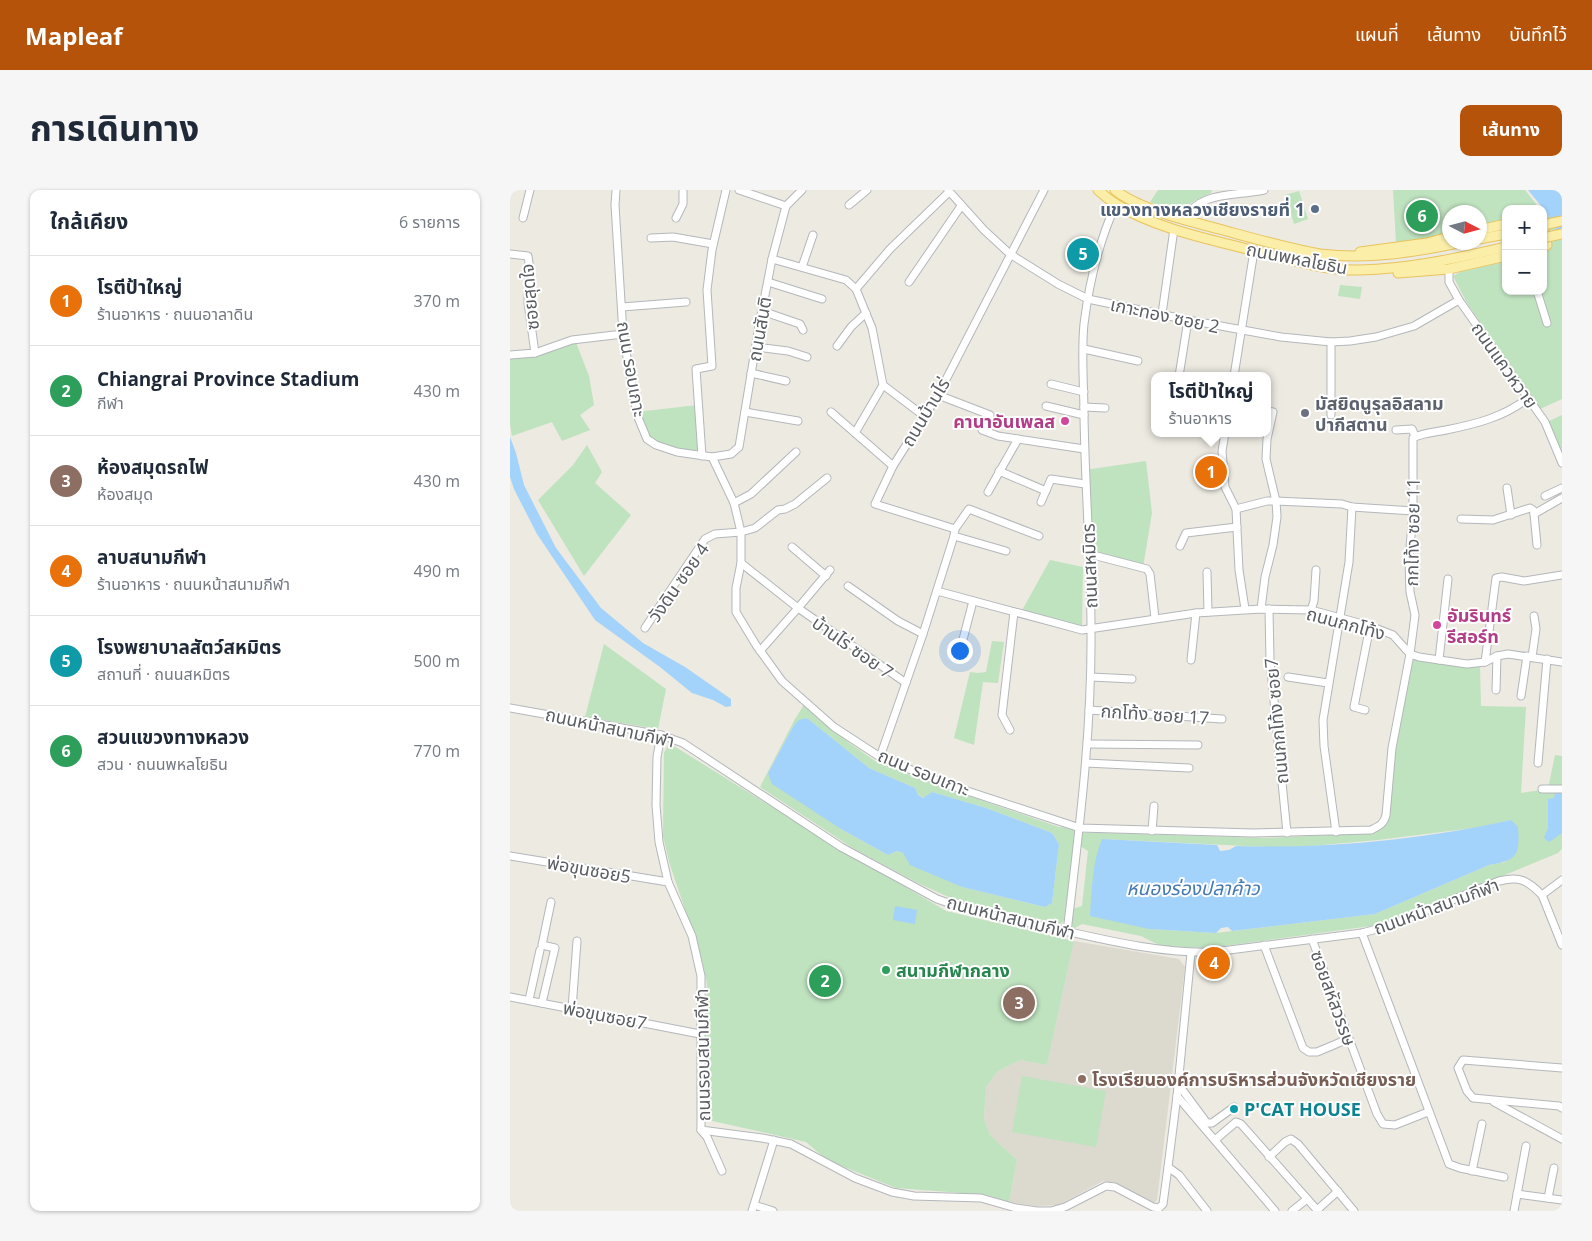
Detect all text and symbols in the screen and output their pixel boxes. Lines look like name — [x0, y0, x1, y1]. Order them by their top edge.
text: Mapleaf — [25, 19, 123, 52]
text: แผนที่ — [1355, 22, 1399, 46]
text: เส้นทาง — [1427, 22, 1481, 46]
text: บันทึกไว้ — [1509, 22, 1567, 46]
text: การเดินทาง — [30, 104, 199, 151]
button: เส้นทาง — [1460, 105, 1562, 156]
place label: แขวงทางหลวงเชียงรายที่ 1 — [1100, 197, 1305, 221]
pin: 6 — [1406, 197, 1438, 235]
marker: แขวงทางหลวงเชียงรายที่ 1 — [1309, 203, 1321, 215]
north arrow — [1442, 205, 1487, 250]
map controls — [1502, 205, 1547, 295]
button: + — [1502, 205, 1547, 250]
text: ใกล้เคียง — [50, 207, 128, 235]
text: 6 รายการ — [399, 211, 460, 233]
pin: 5 — [1067, 235, 1099, 273]
street label: ถนนพหลโยธิน — [1244, 236, 1350, 280]
button: − — [1502, 250, 1547, 295]
street label: ซอยสุดใจ — [514, 263, 544, 331]
text: โรตีป้าใหญ่ — [97, 274, 182, 300]
text: 1 — [61, 290, 71, 312]
text: 370 m — [414, 290, 460, 312]
street label: เกาะทอง ซอย 2 — [1108, 292, 1222, 338]
street label: ถนนสันติ — [741, 295, 777, 363]
text: ร้านอาหาร · ถนนอาลาดิน — [97, 303, 253, 325]
street label: ถนนแควหวาย — [1466, 317, 1544, 413]
street label: ถนน รอบเกาะ — [612, 319, 652, 419]
text: Chiangrai Province Stadium — [97, 366, 359, 392]
popup — [1151, 372, 1271, 437]
street label: ถนนบ้านไร่ — [895, 373, 955, 451]
text: โรตีป้าใหญ่ — [1168, 378, 1254, 404]
text: 2 — [61, 380, 71, 402]
text: 430 m — [414, 380, 460, 402]
place label: มัสยิดนูรุลอิสลาม ปากีสตาน — [1315, 391, 1444, 436]
text: กีฬา — [97, 392, 124, 414]
text: ร้านอาหาร — [1168, 407, 1232, 429]
marker: มัสยิดนูรุลอิสลาม ปากีสตาน — [1299, 407, 1311, 419]
place label: คานาอันเพลส — [953, 409, 1055, 433]
marker: คานาอันเพลส — [1059, 415, 1071, 427]
pin: 1 — [1195, 453, 1227, 491]
text: ห้องสมุดรถไฟ — [97, 454, 208, 480]
text: 3 — [61, 470, 71, 492]
text: 430 m — [414, 470, 460, 492]
street label: กกโท้ง ซอย 11 — [1399, 477, 1425, 587]
text: ห้องสมุด — [97, 483, 153, 505]
street label: ถนนสหมิตร — [1076, 523, 1102, 609]
street label: วังดิน ซอย 4 — [642, 538, 714, 626]
text: ลาบสนามกีฬา — [97, 544, 207, 570]
text: 4 — [61, 560, 71, 582]
text: 490 m — [414, 560, 460, 582]
text: ร้านอาหาร · ถนนหน้าสนามกีฬา — [97, 573, 290, 595]
street label: ถนนกกโท้ง — [1304, 601, 1388, 645]
place label: อัมรินทร์ รีสอร์ท — [1446, 603, 1511, 648]
street label: บ้านไร่ ซอย 7 — [808, 610, 898, 684]
marker: อัมรินทร์ รีสอร์ท — [1431, 619, 1443, 631]
text: โรงพยาบาลสัตว์สหมิตร — [97, 634, 281, 660]
your location — [947, 638, 973, 664]
text: 5 — [61, 650, 71, 672]
text: 500 m — [414, 650, 460, 672]
street label: ถนนกกโท้ง ซอย7 — [1259, 657, 1293, 785]
text: สถานที่ · ถนนสหมิตร — [97, 663, 230, 685]
street label: กกโท้ง ซอย 17 — [1100, 698, 1210, 730]
street label: ถนนหน้าสนามกีฬา — [543, 702, 677, 752]
text: สวนแขวงทางหลวง — [97, 724, 249, 750]
text: 6 — [61, 740, 71, 762]
text: 770 m — [414, 740, 460, 762]
street label: ถนน รอบเกาะ — [875, 743, 973, 801]
text: สวน · ถนนพหลโยธิน — [97, 753, 228, 775]
street label: พ่อขุนซอย5 — [545, 850, 633, 888]
street label: ถนนหน้าสนามกีฬา — [1370, 872, 1502, 940]
water label: หนองร่องปลาค้าว — [1126, 875, 1260, 901]
street label: ถนนหน้าสนามกีฬา — [944, 889, 1078, 945]
pin: 4 — [1198, 944, 1230, 982]
street label: ซอยสหัสวรรษ — [1306, 947, 1362, 1049]
place label: สนามกีฬากลาง — [896, 958, 1010, 982]
pin: 2 — [809, 962, 841, 1000]
marker: สนามกีฬากลาง — [880, 964, 892, 976]
pin: 3 — [1003, 984, 1035, 1022]
street label: ถนนรอบสนามกีฬา — [689, 988, 715, 1122]
street label: พ่อขุนซอย7 — [561, 995, 649, 1035]
place label: โรงเรียนองค์การบริหารส่วนจังหวัดเชียงราย — [1092, 1067, 1416, 1091]
marker: โรงเรียนองค์การบริหารส่วนจังหวัดเชียงราย — [1076, 1073, 1088, 1085]
place label: P'CAT HOUSE — [1244, 1097, 1361, 1121]
marker: P'CAT HOUSE — [1228, 1103, 1240, 1115]

